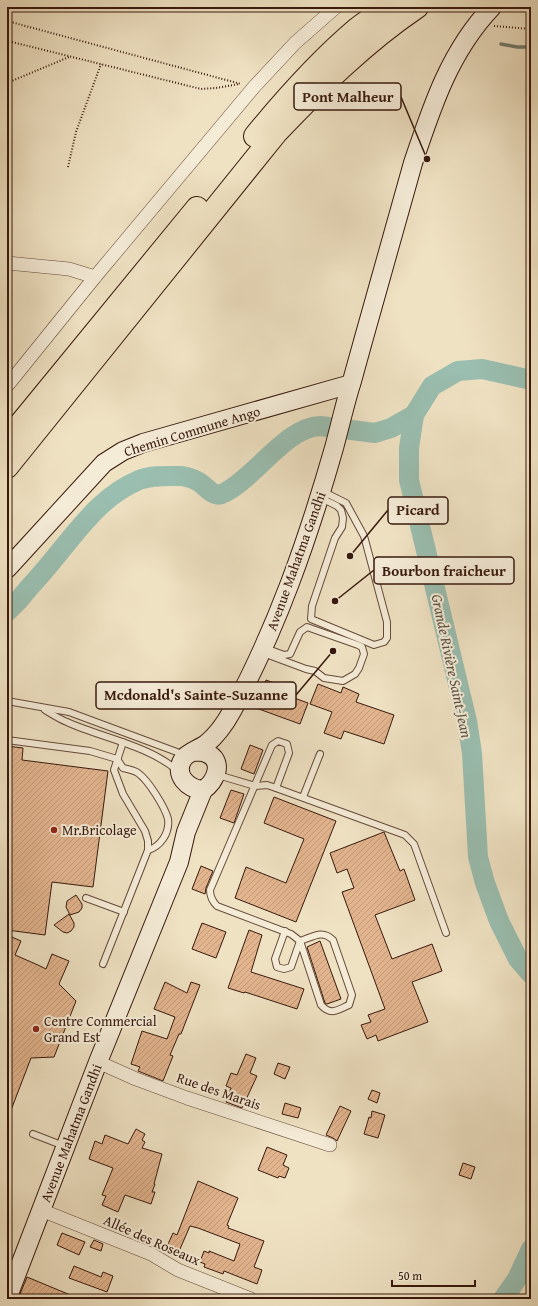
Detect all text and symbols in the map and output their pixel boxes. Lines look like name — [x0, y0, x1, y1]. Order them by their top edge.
callout: Pont Malheur — [294, 83, 401, 110]
text: Pont Malheur — [302, 86, 394, 107]
street label: Chemin Commune Ango — [121, 401, 263, 461]
street label: Avenue Mahatma Gandhi — [262, 489, 331, 633]
callout: Picard — [388, 497, 448, 524]
text: Picard — [396, 499, 440, 520]
callout: Bourbon fraicheur — [374, 557, 514, 584]
text: Bourbon fraicheur — [382, 560, 506, 581]
water label: Grande Rivière Saint-Jean — [427, 592, 478, 740]
callout: Mcdonald's Sainte-Suzanne — [96, 682, 296, 709]
text: Mcdonald's Sainte-Suzanne — [104, 684, 288, 705]
place label: Mr.Bricolage — [62, 820, 137, 840]
marker: Mr.Bricolage — [49, 825, 59, 835]
place label: Centre Commercial Grand Est — [44, 1011, 157, 1047]
marker: Centre Commercial Grand Est — [31, 1024, 41, 1034]
street label: Avenue Mahatma Gandhi — [35, 1061, 107, 1205]
street label: Rue des Marais — [174, 1067, 264, 1115]
street label: Allée des Roseaux — [100, 1210, 204, 1271]
scale bar — [392, 1262, 475, 1288]
text: 50 m — [398, 1267, 422, 1284]

